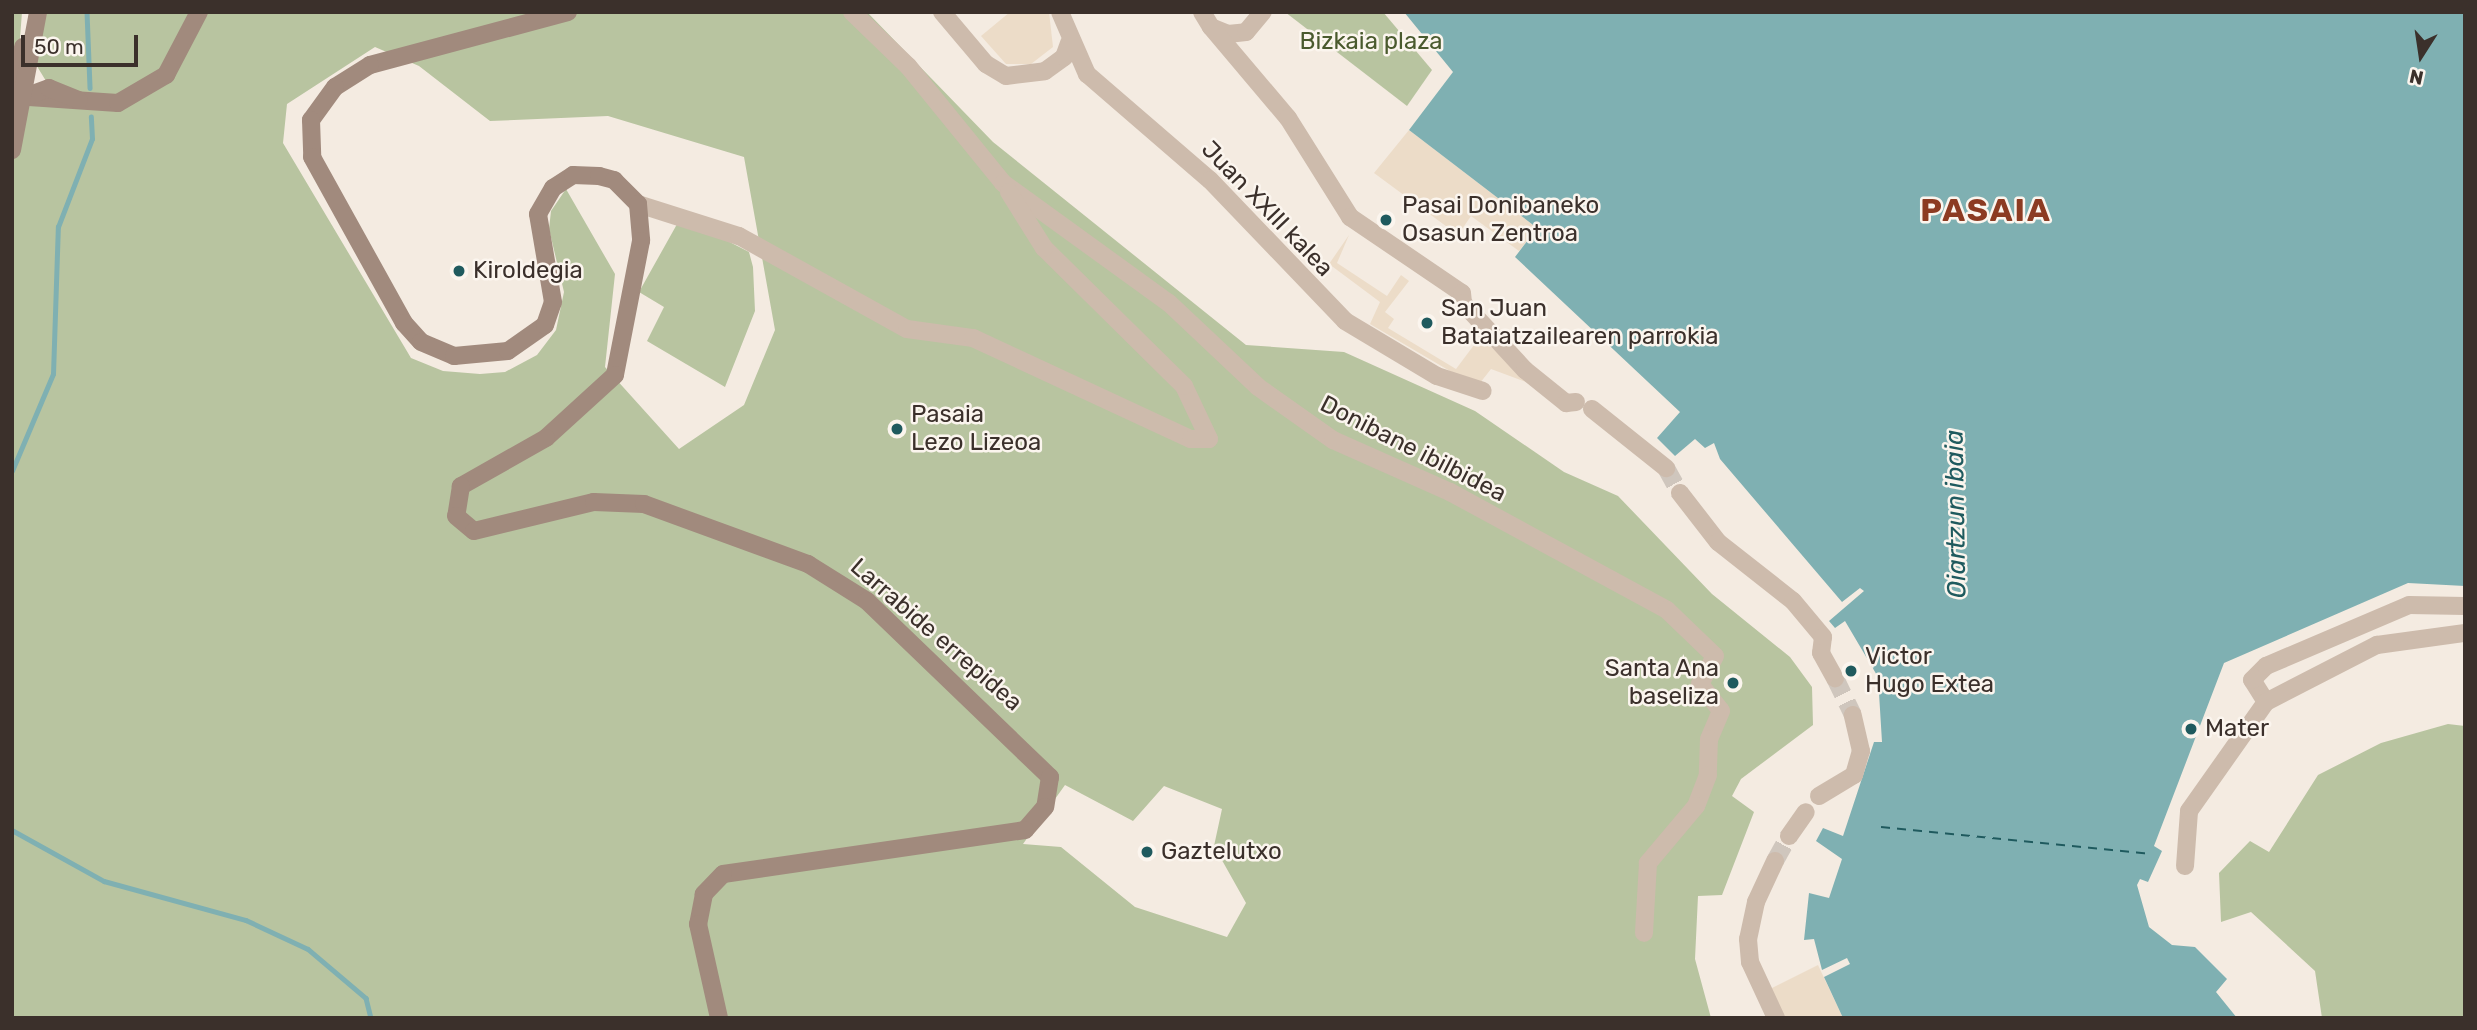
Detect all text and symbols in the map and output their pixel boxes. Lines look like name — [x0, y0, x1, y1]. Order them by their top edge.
scale bar — [24, 21, 142, 65]
north arrow — [2386, 21, 2456, 91]
park label: Bizkaia plaza — [1299, 28, 1443, 56]
text: 50 m — [34, 34, 84, 59]
text: N — [2407, 64, 2426, 90]
street label: Juan XXIII kalea — [1195, 135, 1339, 283]
district label: PASAIA — [1921, 191, 2051, 229]
place label: Pasai Donibaneko Osasun Zentroa — [1402, 192, 1599, 248]
marker: Pasai Donibaneko Osasun Zentroa — [1376, 210, 1396, 230]
place label: Kiroldegia — [473, 257, 583, 285]
marker: Kiroldegia — [451, 263, 467, 279]
place label: San Juan Bataiatzailearen parrokia — [1441, 295, 1718, 351]
marker: San Juan Bataiatzailearen parrokia — [1419, 315, 1435, 331]
street label: Donibane ibilbidea — [1315, 390, 1511, 508]
place label: Pasaia Lezo Lizeoa — [911, 401, 1041, 457]
marker: Pasaia Lezo Lizeoa — [889, 421, 905, 437]
water label: Oiartzun ibaia — [1939, 429, 1973, 599]
street label: Larrabide errepidea — [844, 553, 1028, 717]
place label: Victor Hugo Extea — [1865, 643, 1994, 699]
place label: Santa Ana baseliza — [1604, 655, 1719, 711]
marker: Victor Hugo Extea — [1843, 663, 1859, 679]
marker: Santa Ana baseliza — [1725, 675, 1741, 691]
place label: Mater — [2205, 715, 2269, 743]
marker: Mater — [2183, 721, 2199, 737]
place label: Gaztelutxo — [1161, 838, 1282, 866]
marker: Gaztelutxo — [1139, 844, 1155, 860]

